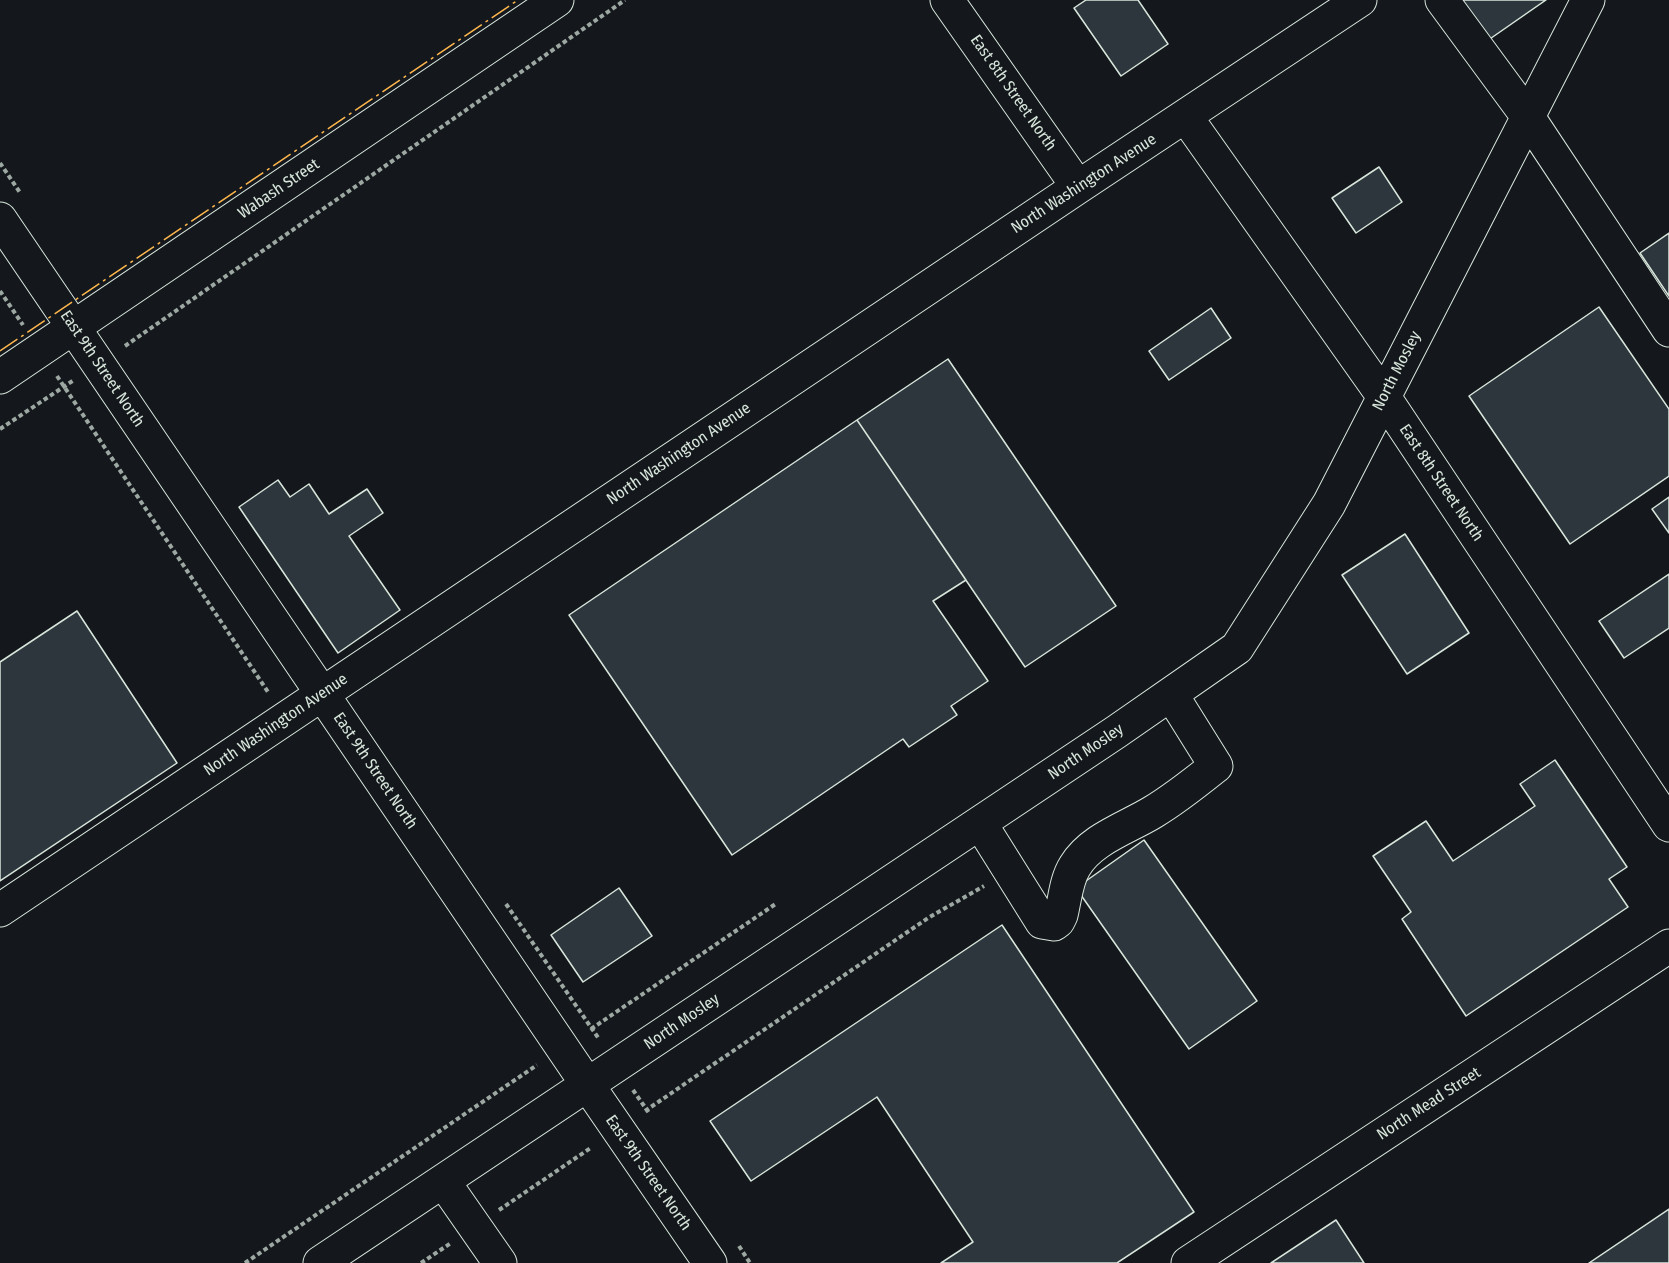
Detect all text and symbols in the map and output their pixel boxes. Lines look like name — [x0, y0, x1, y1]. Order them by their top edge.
street label: East 8th Street North — [966, 31, 1060, 155]
street label: North Washington Avenue — [1008, 130, 1160, 238]
street label: Wabash Street — [235, 155, 323, 223]
street label: East 9th Street North — [56, 307, 148, 431]
street label: North Mosley — [1369, 328, 1425, 414]
street label: North Washington Avenue — [603, 399, 755, 509]
street label: East 8th Street North — [1395, 421, 1487, 545]
street label: North Washington Avenue — [200, 670, 352, 780]
street label: East 9th Street North — [329, 709, 421, 833]
street label: North Mosley — [1045, 720, 1127, 784]
street label: North Mosley — [641, 990, 723, 1054]
street label: North Mead Street — [1374, 1063, 1484, 1145]
street label: East 9th Street North — [601, 1112, 695, 1234]

